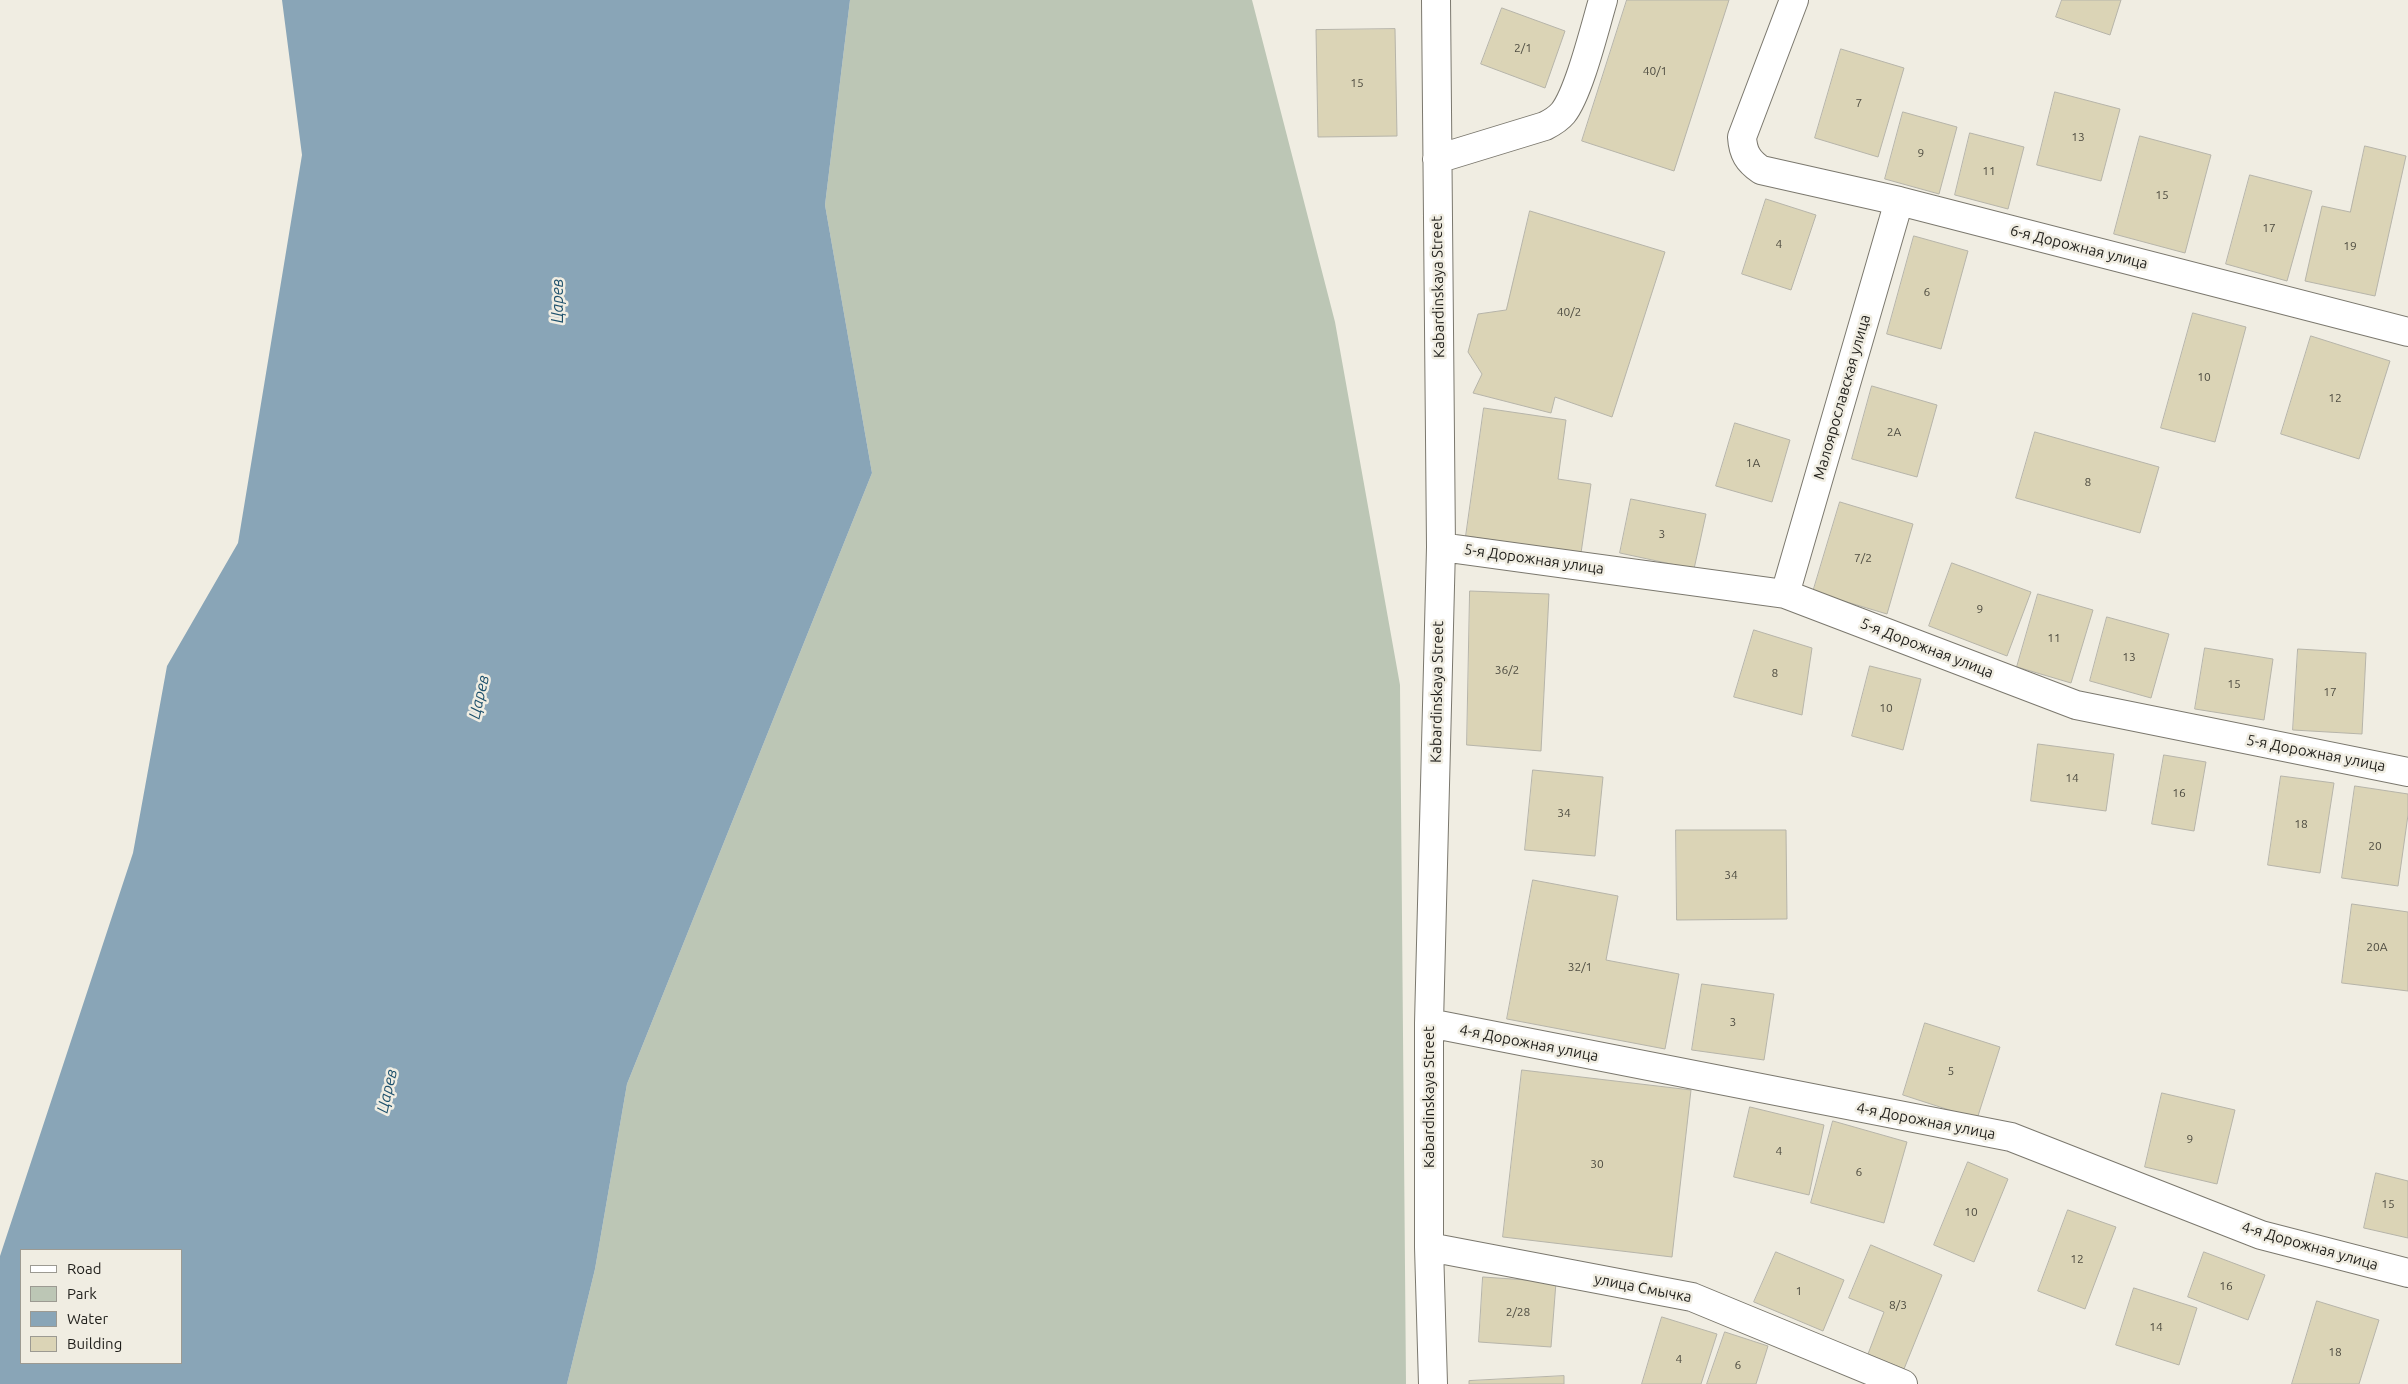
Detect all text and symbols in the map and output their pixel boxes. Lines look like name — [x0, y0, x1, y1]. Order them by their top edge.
house number: 2/1 — [1514, 41, 1532, 55]
house number: 40/1 — [1643, 64, 1667, 78]
house number: 15 — [1350, 76, 1364, 90]
house number: 7 — [1856, 96, 1862, 110]
house number: 13 — [2071, 130, 2085, 144]
house number: 9 — [1918, 146, 1924, 160]
house number: 11 — [1982, 164, 1996, 178]
house number: 15 — [2155, 188, 2169, 202]
street label: Kabardinskaya Street — [1428, 216, 1448, 358]
street label: 6-я Дорожная улица — [2008, 221, 2150, 273]
house number: 17 — [2262, 221, 2276, 235]
house number: 4 — [1776, 237, 1782, 251]
house number: 19 — [2343, 239, 2357, 253]
water label: Царев — [548, 279, 568, 323]
house number: 6 — [1924, 285, 1930, 299]
house number: 40/2 — [1557, 305, 1581, 319]
street label: Малоярославская улица — [1810, 312, 1874, 482]
house number: 10 — [2197, 370, 2211, 384]
house number: 12 — [2328, 391, 2342, 405]
house number: 2А — [1887, 425, 1901, 439]
house number: 1А — [1746, 456, 1760, 470]
house number: 8 — [2085, 475, 2091, 489]
house number: 3 — [1659, 527, 1665, 541]
street label: 5-я Дорожная улица — [1463, 540, 1605, 578]
house number: 7/2 — [1854, 551, 1872, 565]
house number: 9 — [1977, 602, 1983, 616]
street label: 5-я Дорожная улица — [1858, 614, 1996, 682]
street label: Kabardinskaya Street — [1427, 621, 1447, 763]
house number: 11 — [2047, 631, 2061, 645]
house number: 13 — [2122, 650, 2136, 664]
house number: 36/2 — [1495, 663, 1519, 677]
house number: 8 — [1772, 666, 1778, 680]
water label: Царев — [465, 673, 493, 721]
house number: 15 — [2227, 677, 2241, 691]
house number: 17 — [2323, 685, 2337, 699]
house number: 10 — [1879, 701, 1893, 715]
street label: 5-я Дорожная улица — [2245, 731, 2387, 775]
house number: 14 — [2065, 771, 2079, 785]
house number: 16 — [2172, 786, 2186, 800]
house number: 34 — [1557, 806, 1571, 820]
house number: 18 — [2294, 817, 2308, 831]
house number: 20 — [2368, 839, 2382, 853]
house number: 34 — [1724, 868, 1738, 882]
house number: 20А — [2366, 940, 2388, 954]
house number: 32/1 — [1568, 960, 1592, 974]
house number: 3 — [1730, 1015, 1736, 1029]
street label: 4-я Дорожная улица — [1458, 1021, 1600, 1065]
street label: Kabardinskaya Street — [1420, 1026, 1438, 1168]
house number: 5 — [1948, 1064, 1954, 1078]
water label: Царев — [373, 1067, 401, 1115]
street label: 4-я Дорожная улица — [1855, 1099, 1997, 1143]
house number: 9 — [2187, 1132, 2193, 1146]
house number: 4 — [1776, 1144, 1782, 1158]
house number: 30 — [1590, 1157, 1604, 1171]
house number: 6 — [1856, 1165, 1862, 1179]
house number: 15 — [2381, 1197, 2395, 1211]
house number: 10 — [1964, 1205, 1978, 1219]
street label: 4-я Дорожная улица — [2240, 1218, 2380, 1274]
legend — [20, 1249, 182, 1364]
house number: 12 — [2070, 1252, 2084, 1266]
text: Road — [67, 1260, 102, 1277]
street label: улица Смычка — [1593, 1270, 1693, 1306]
house number: 16 — [2219, 1279, 2233, 1293]
house number: 1 — [1796, 1284, 1802, 1298]
text: Park — [67, 1285, 97, 1302]
house number: 8/3 — [1889, 1298, 1907, 1312]
house number: 2/28 — [1506, 1305, 1530, 1319]
text: Water — [67, 1310, 108, 1327]
house number: 14 — [2149, 1320, 2163, 1334]
text: Building — [67, 1335, 122, 1352]
house number: 18 — [2328, 1345, 2342, 1359]
house number: 4 — [1676, 1352, 1682, 1366]
house number: 6 — [1735, 1358, 1741, 1372]

